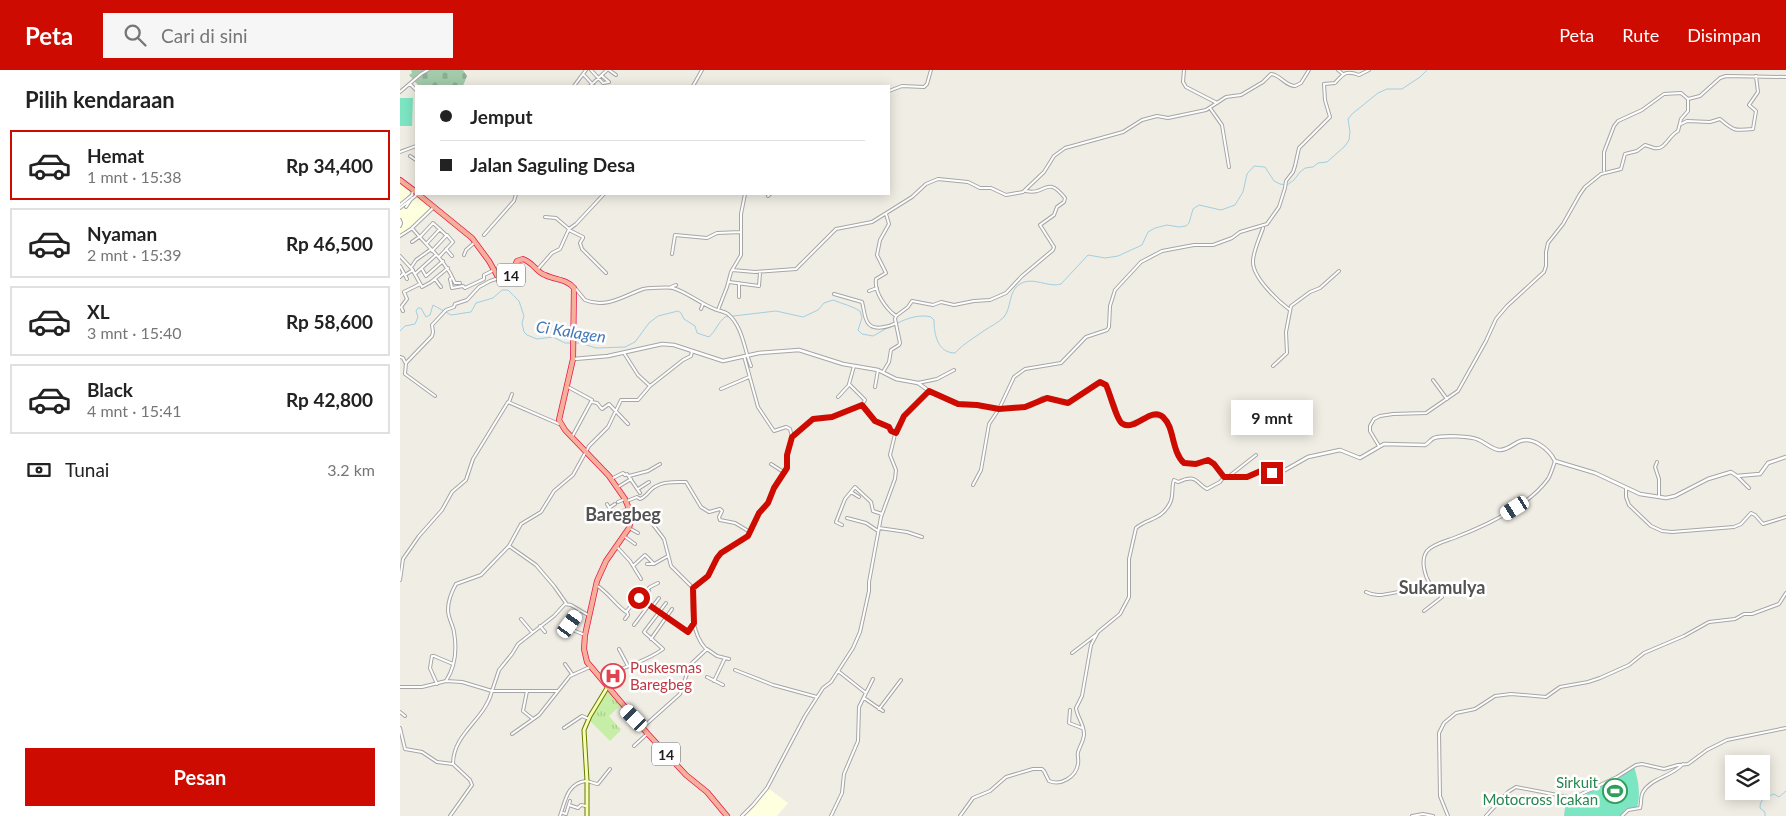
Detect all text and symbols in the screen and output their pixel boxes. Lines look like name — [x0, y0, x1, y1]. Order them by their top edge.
search box — [103, 13, 453, 58]
text: Peta — [25, 21, 73, 50]
icon: search — [121, 21, 149, 49]
text: Cari di sini — [161, 24, 248, 47]
text: Peta — [1559, 24, 1594, 46]
text: Rute — [1622, 24, 1659, 46]
text: Disimpan — [1687, 24, 1761, 46]
text: Pilih kendaraan — [25, 86, 175, 113]
text: Jemput — [470, 105, 532, 128]
icon: car — [27, 143, 72, 188]
text: Hemat — [87, 144, 144, 167]
text: Jalan Saguling Desa — [470, 153, 635, 176]
text: Rp 34,400 — [286, 154, 373, 177]
text: 1 mnt · 15:38 — [87, 167, 182, 186]
icon: car — [27, 221, 72, 266]
text: Nyaman — [87, 222, 157, 245]
text: Rp 46,500 — [286, 232, 373, 255]
text: 2 mnt · 15:39 — [87, 245, 182, 264]
road number: 14 — [497, 264, 525, 286]
icon: car — [27, 299, 72, 344]
text: XL — [87, 300, 110, 323]
text: Rp 58,600 — [286, 310, 373, 333]
water label: Ci Kalagen — [535, 316, 607, 346]
text: 3 mnt · 15:40 — [87, 323, 182, 342]
icon: car — [27, 377, 72, 422]
text: Black — [87, 378, 133, 401]
text: Rp 42,800 — [286, 388, 373, 411]
callout: 9 mnt — [1231, 400, 1313, 436]
text: 4 mnt · 15:41 — [87, 401, 182, 420]
text: 9 mnt — [1251, 408, 1293, 427]
icon: cash — [25, 456, 53, 484]
text: Tunai — [65, 458, 109, 481]
text: 3.2 km — [327, 460, 375, 479]
route end — [1261, 462, 1283, 484]
car — [1498, 494, 1531, 522]
district label: Baregbeg — [585, 503, 661, 525]
district label: Sukamulya — [1399, 576, 1485, 598]
route start — [628, 587, 650, 609]
car — [555, 607, 584, 641]
place label: Puskesmas Baregbeg — [630, 658, 702, 693]
hospital icon: Puskesmas Baregbeg — [600, 663, 626, 689]
car — [618, 702, 649, 734]
road number: 14 — [652, 742, 680, 766]
button: Pesan — [25, 748, 375, 806]
map controls — [1725, 755, 1770, 800]
button: layers — [1725, 755, 1770, 800]
place label: Sirkuit Motocross Icakan — [1482, 773, 1599, 808]
sports icon: Sirkuit Motocross Icakan — [1602, 778, 1628, 804]

